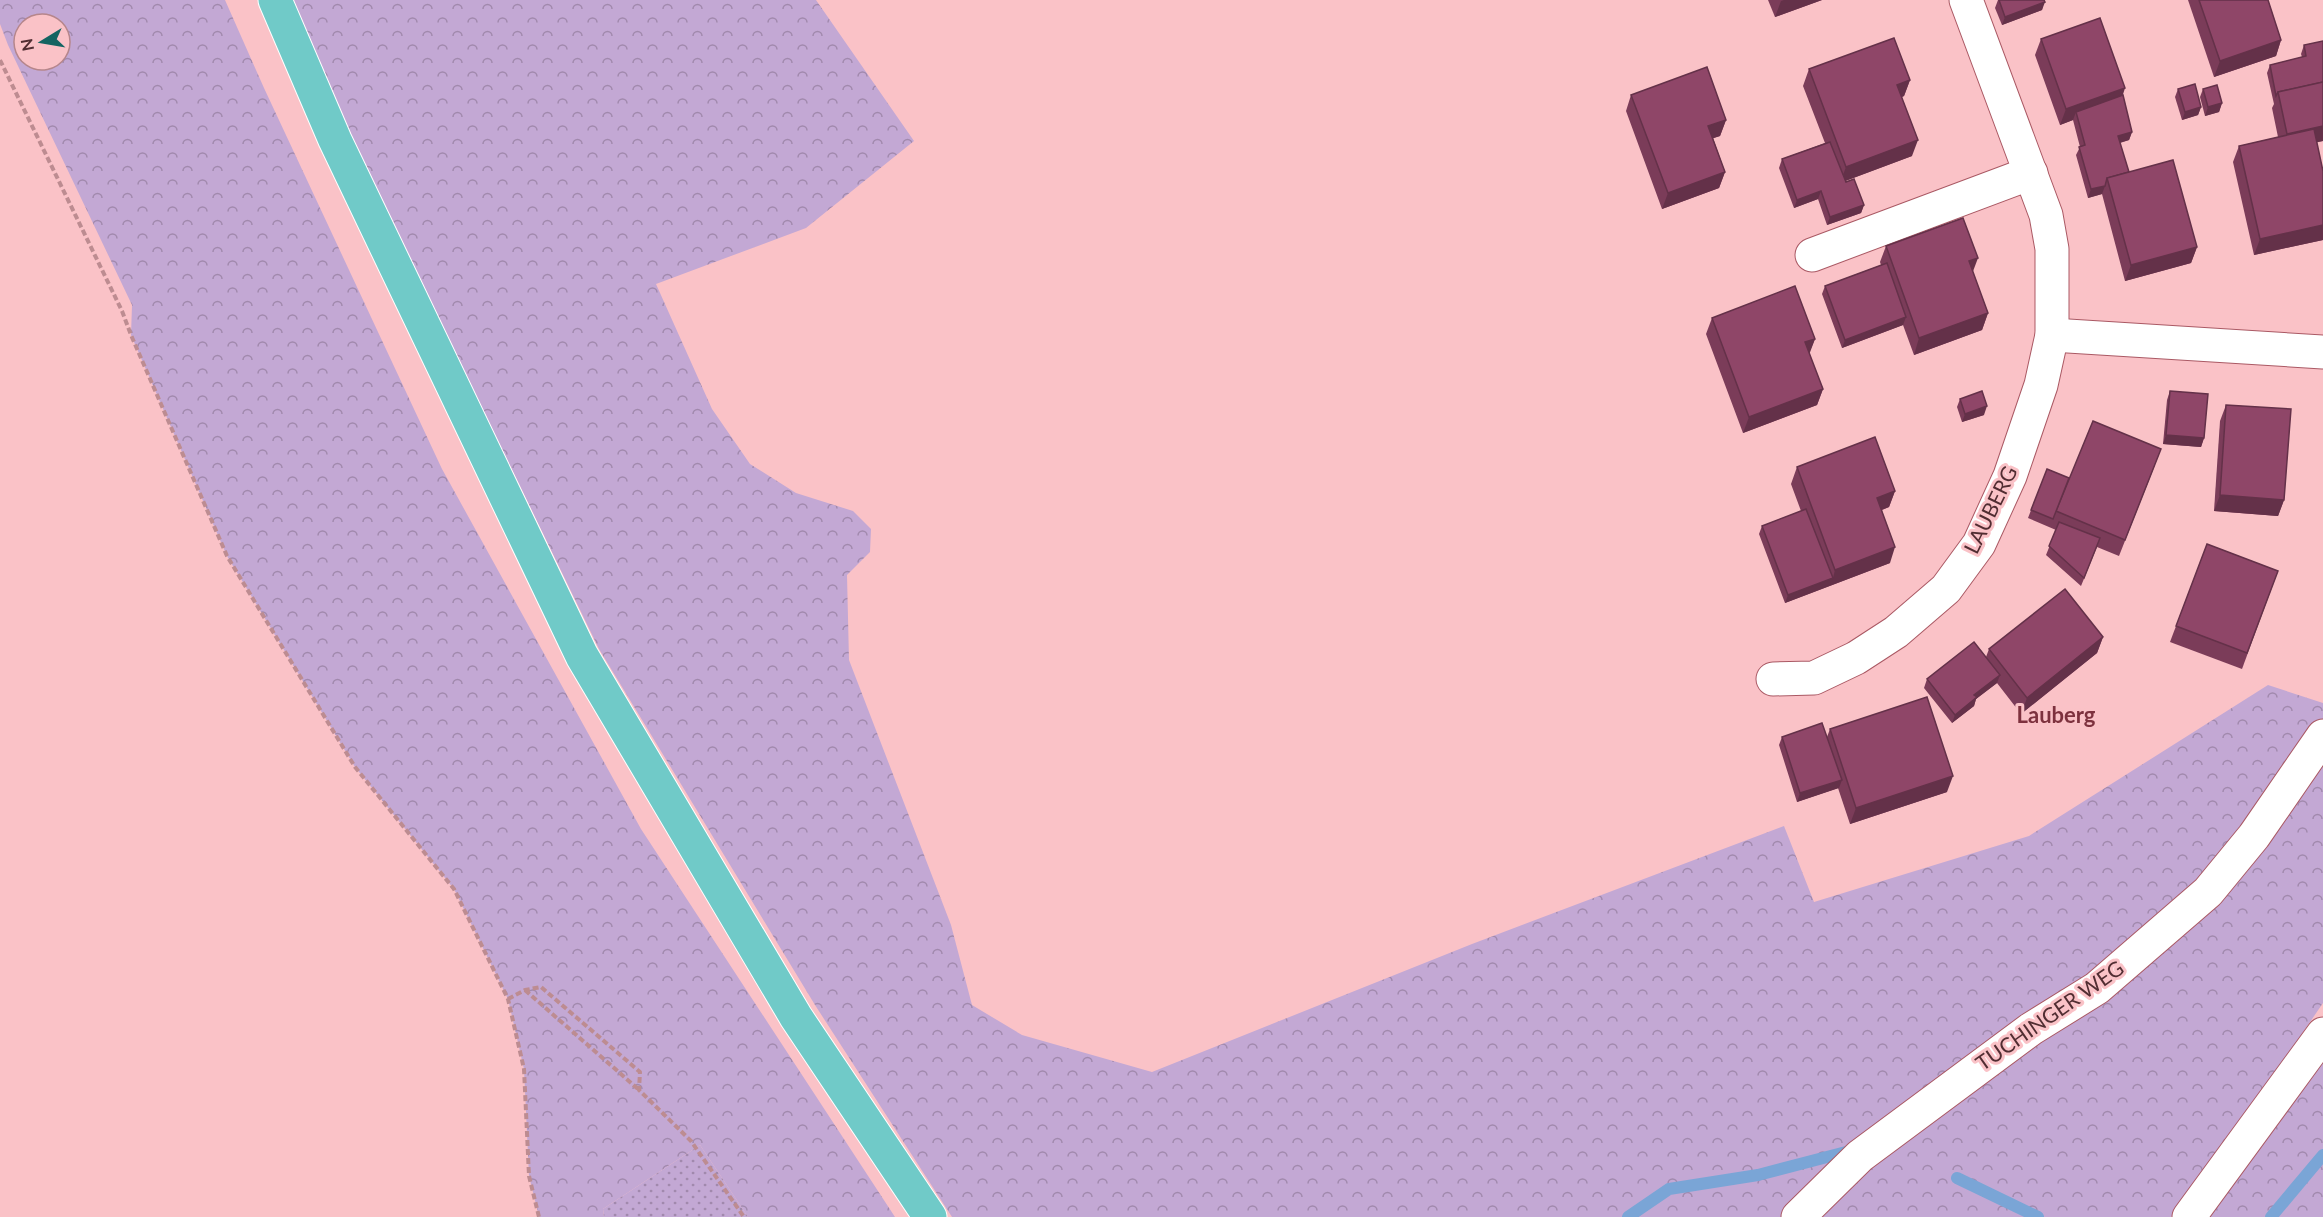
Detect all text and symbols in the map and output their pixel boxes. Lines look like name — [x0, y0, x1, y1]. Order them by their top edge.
north arrow — [12, 12, 72, 72]
text: N — [16, 37, 37, 53]
street label: LAUBERG — [1958, 462, 2022, 557]
district label: Lauberg — [2017, 701, 2096, 728]
street label: TUCHINGER WEG — [1971, 955, 2128, 1075]

